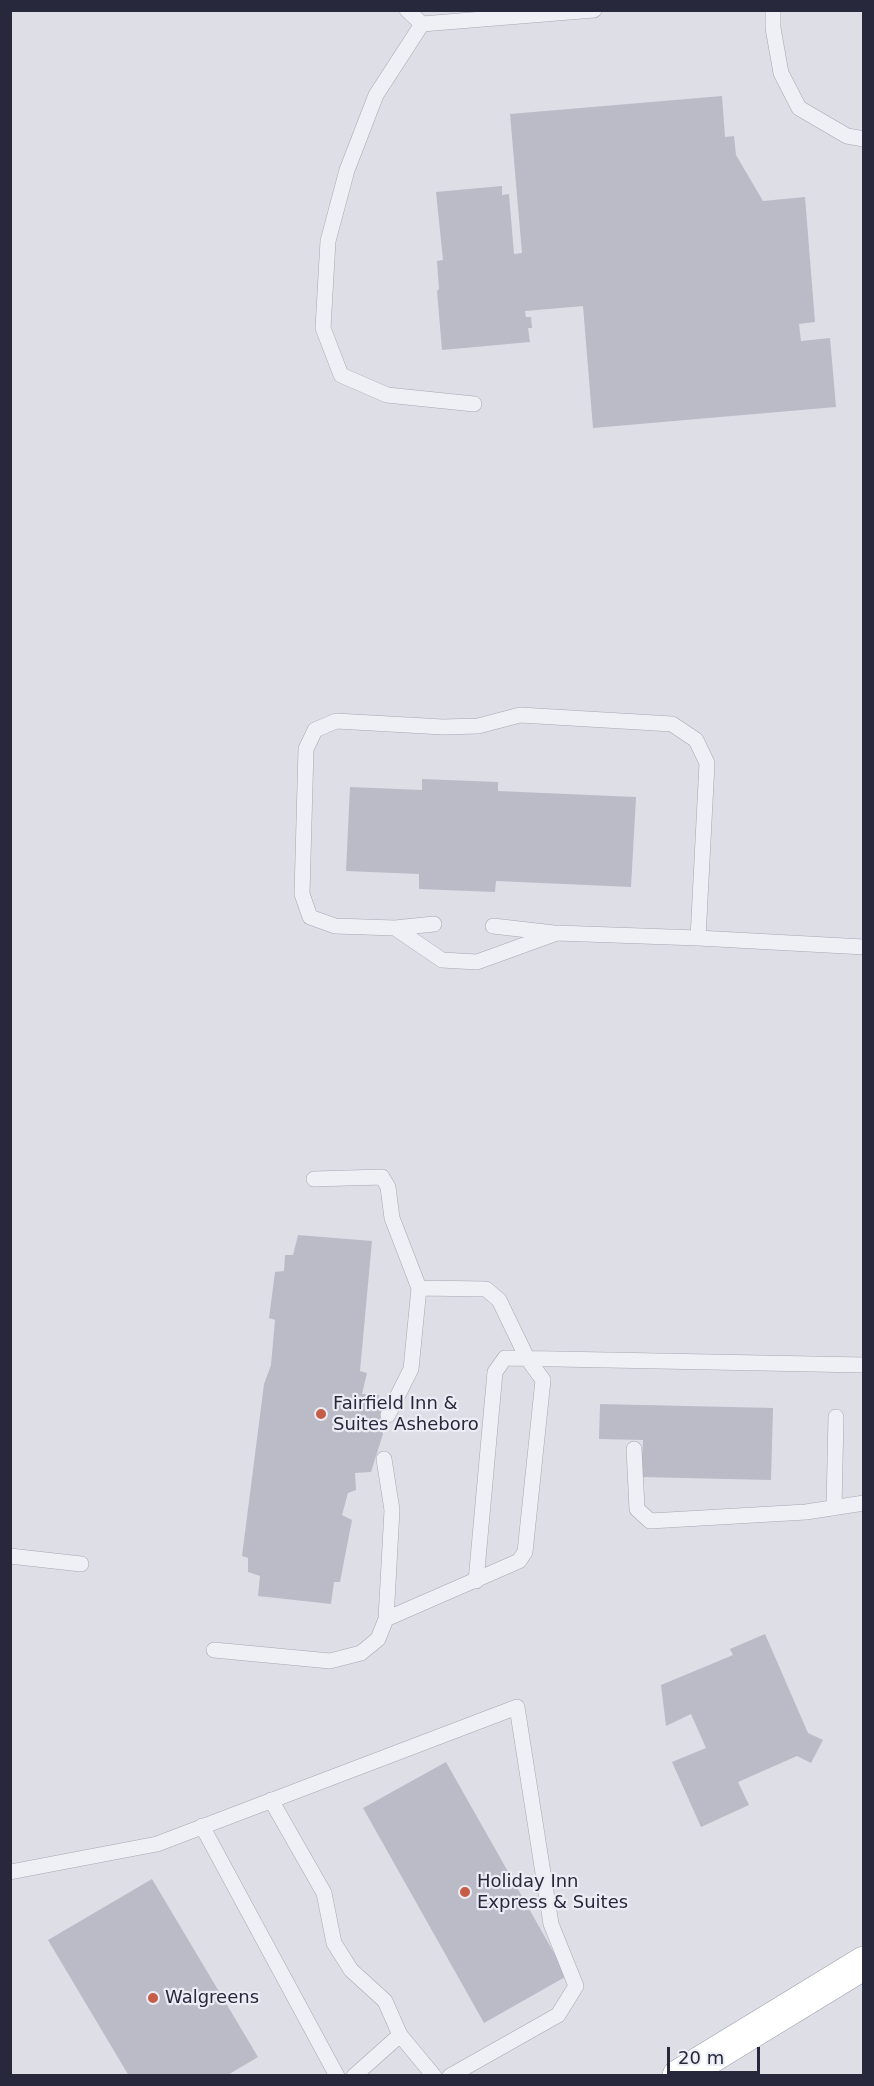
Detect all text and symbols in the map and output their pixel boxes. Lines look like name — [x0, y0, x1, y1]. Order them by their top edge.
place label: Fairfield Inn & Suites Asheboro — [333, 1393, 479, 1436]
marker: Fairfield Inn & Suites Asheboro — [314, 1407, 328, 1421]
place label: Holiday Inn Express & Suites — [477, 1871, 628, 1914]
marker: Holiday Inn Express & Suites — [458, 1885, 472, 1899]
place label: Walgreens — [165, 1987, 259, 2009]
marker: Walgreens — [146, 1991, 160, 2005]
scale bar — [670, 2035, 763, 2073]
text: 20 m — [678, 2047, 724, 2068]

